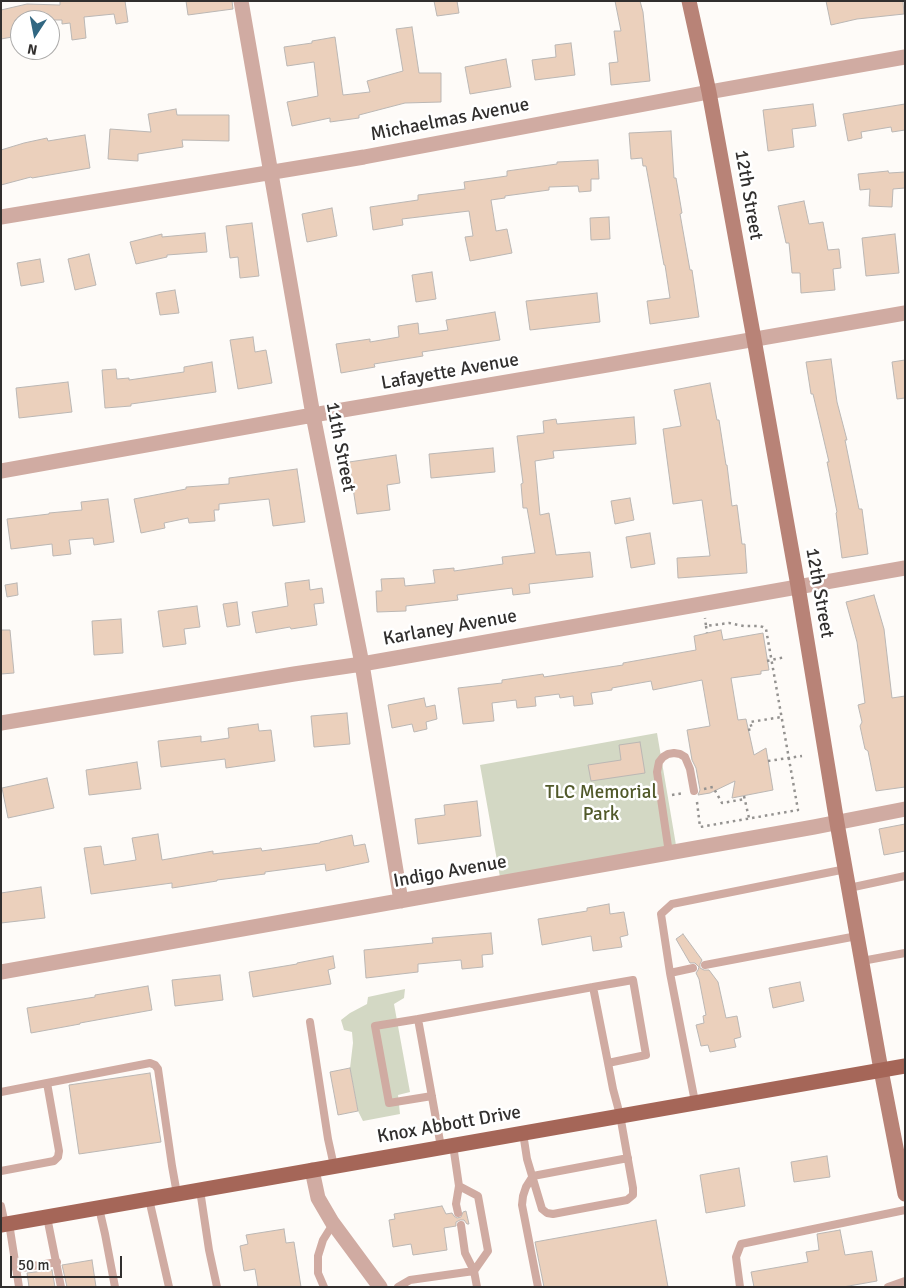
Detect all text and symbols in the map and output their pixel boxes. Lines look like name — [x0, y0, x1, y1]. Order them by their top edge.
north arrow — [10, 10, 60, 60]
text: N — [26, 40, 39, 59]
street label: Michaelmas Avenue — [369, 93, 531, 147]
street label: 12th Street — [729, 148, 767, 242]
street label: Lafayette Avenue — [379, 349, 521, 395]
street label: 11th Street — [320, 400, 360, 494]
street label: 12th Street — [800, 546, 838, 640]
street label: Karlaney Avenue — [381, 605, 519, 651]
park label: TLC Memorial Park — [545, 782, 657, 826]
street label: Indigo Avenue — [392, 851, 508, 893]
street label: Knox Abbott Drive — [375, 1101, 523, 1149]
scale bar — [12, 1246, 125, 1278]
text: 50 m — [18, 1256, 49, 1274]

